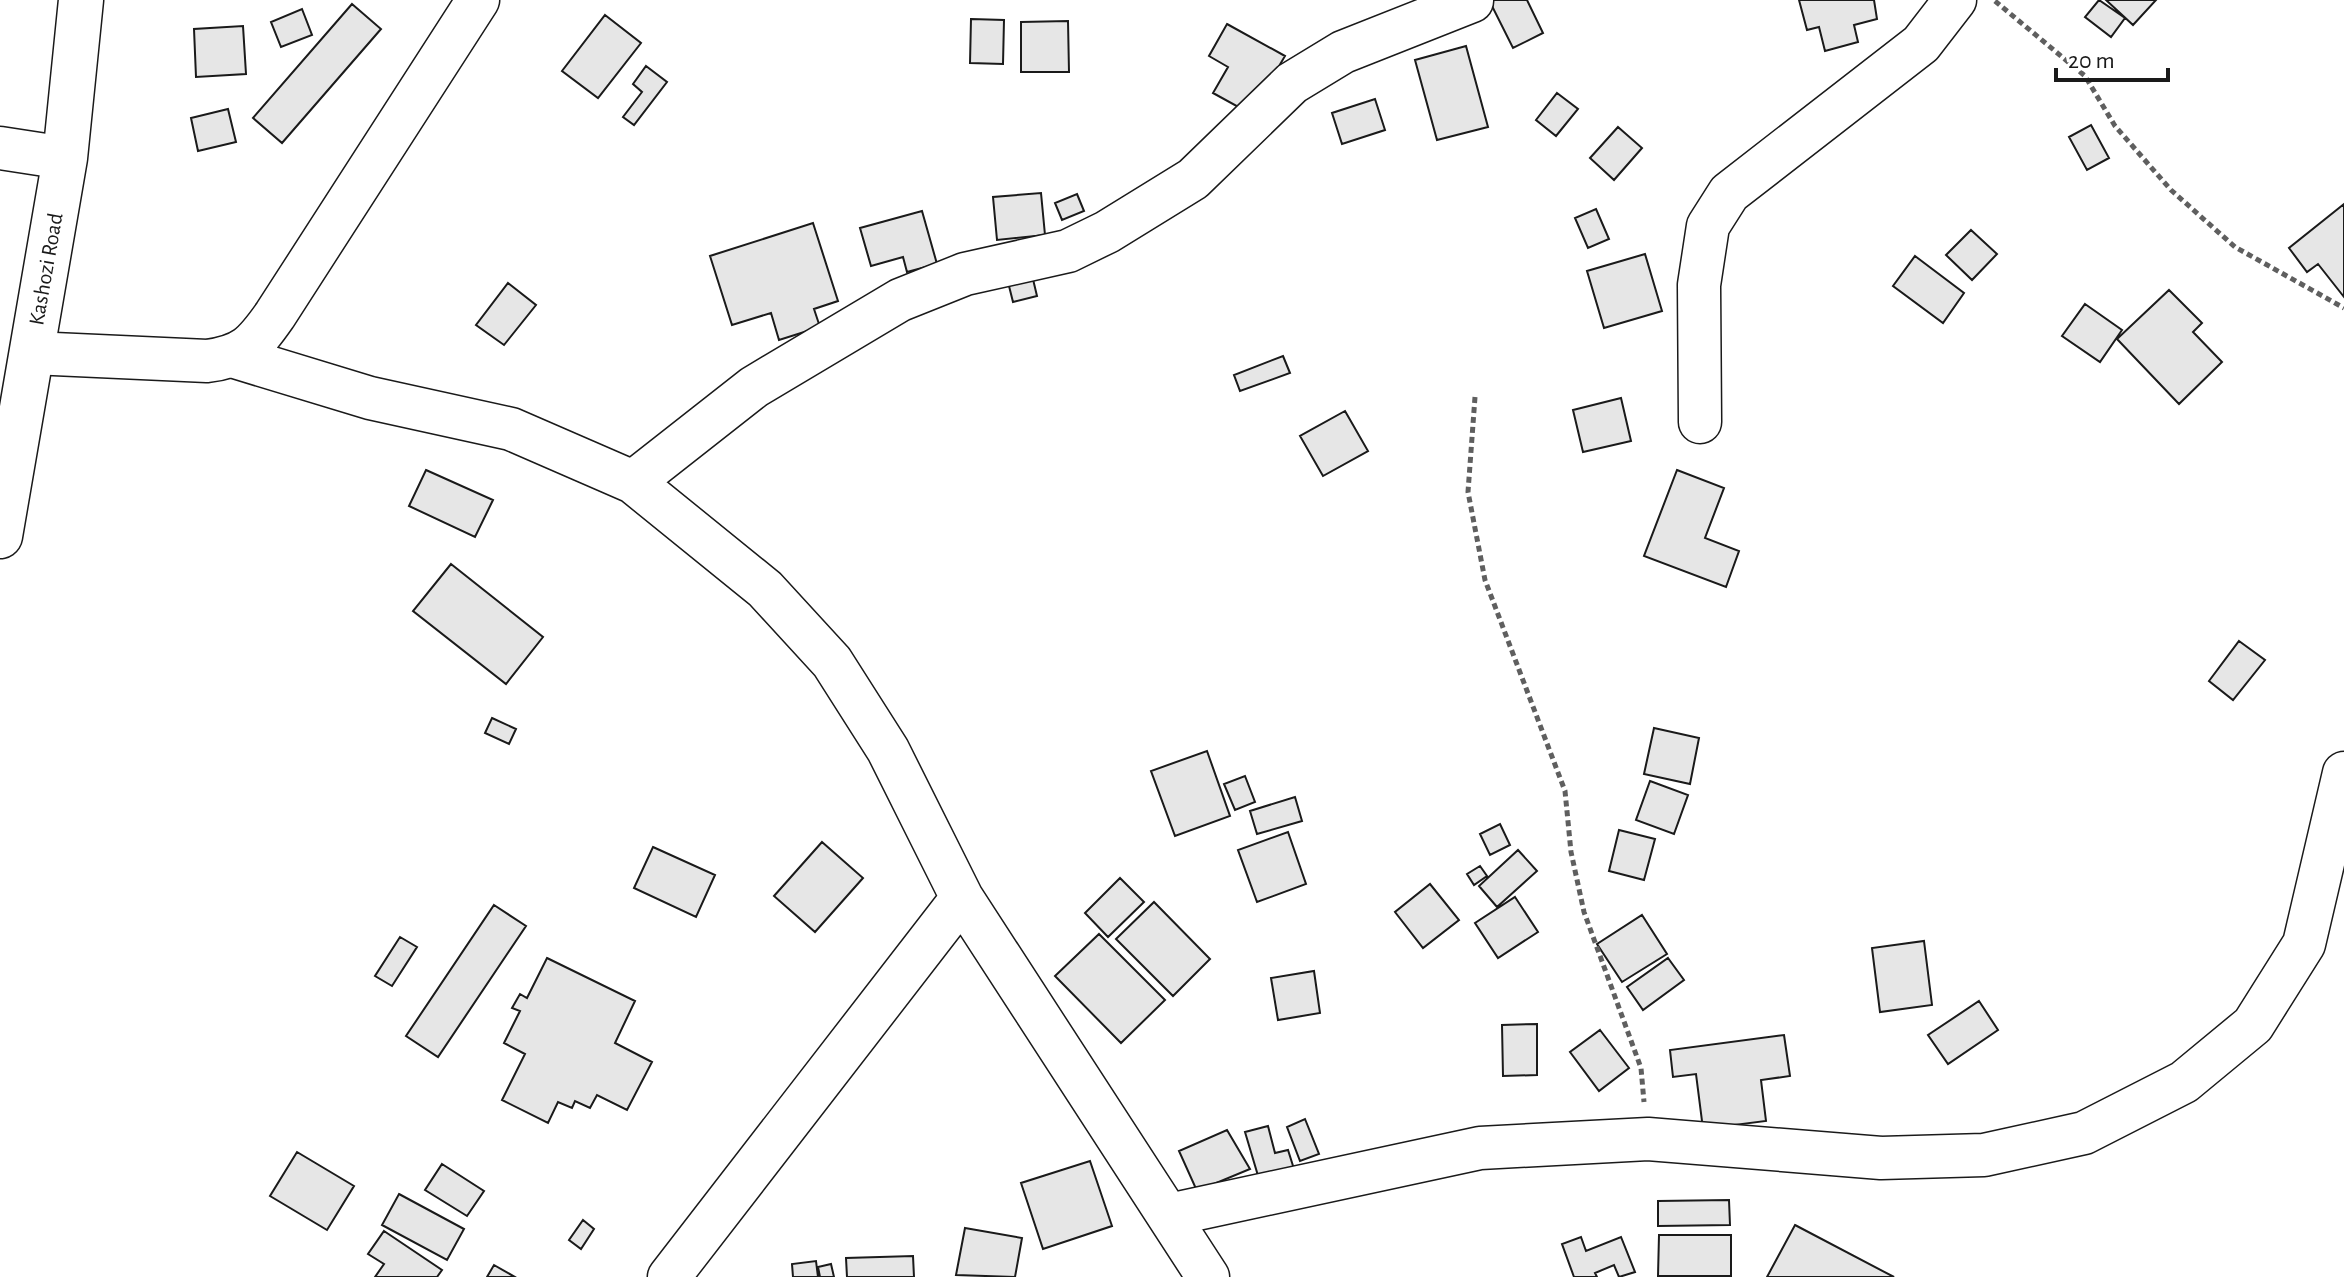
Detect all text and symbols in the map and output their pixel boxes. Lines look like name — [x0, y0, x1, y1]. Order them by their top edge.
scale bar — [2056, 32, 2168, 82]
text: 20 m — [2068, 49, 2115, 73]
street label: Kashozi Road — [25, 211, 67, 327]

